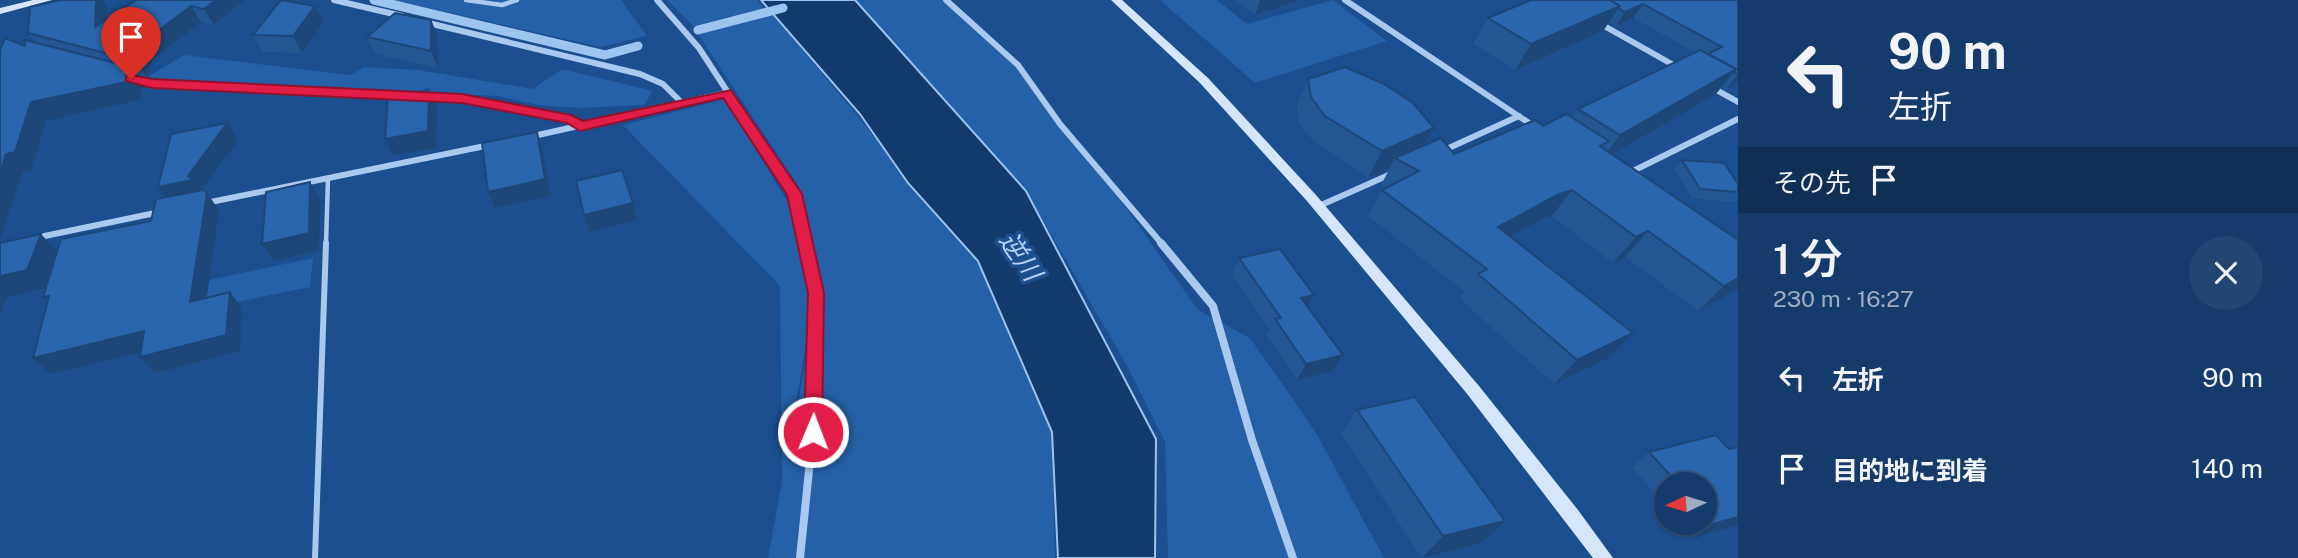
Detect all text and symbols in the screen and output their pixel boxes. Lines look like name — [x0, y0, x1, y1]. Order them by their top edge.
pin — [101, 7, 161, 79]
icon: arrive — [112, 18, 150, 56]
text: 90 m — [1888, 22, 2007, 80]
icon: left — [1773, 28, 1864, 119]
text: 左折 — [1888, 88, 1952, 125]
icon: arrive — [1865, 161, 1903, 199]
text: その先 — [1773, 167, 1851, 198]
water label: 逆川 — [994, 226, 1050, 289]
text: 1 分 — [1773, 234, 1842, 283]
button: close — [2189, 236, 2263, 310]
text: 230 m · 16:27 — [1773, 285, 1914, 312]
icon: left — [1773, 359, 1811, 397]
text: 90 m — [2202, 362, 2263, 393]
text: 左折 — [1832, 364, 1884, 395]
position arrow — [776, 395, 850, 469]
icon: arrive — [1773, 450, 1811, 488]
text: 140 m — [2191, 453, 2263, 484]
text: 目的地に到着 — [1832, 455, 1988, 486]
north arrow — [1654, 472, 1717, 536]
map controls — [1654, 472, 1717, 535]

